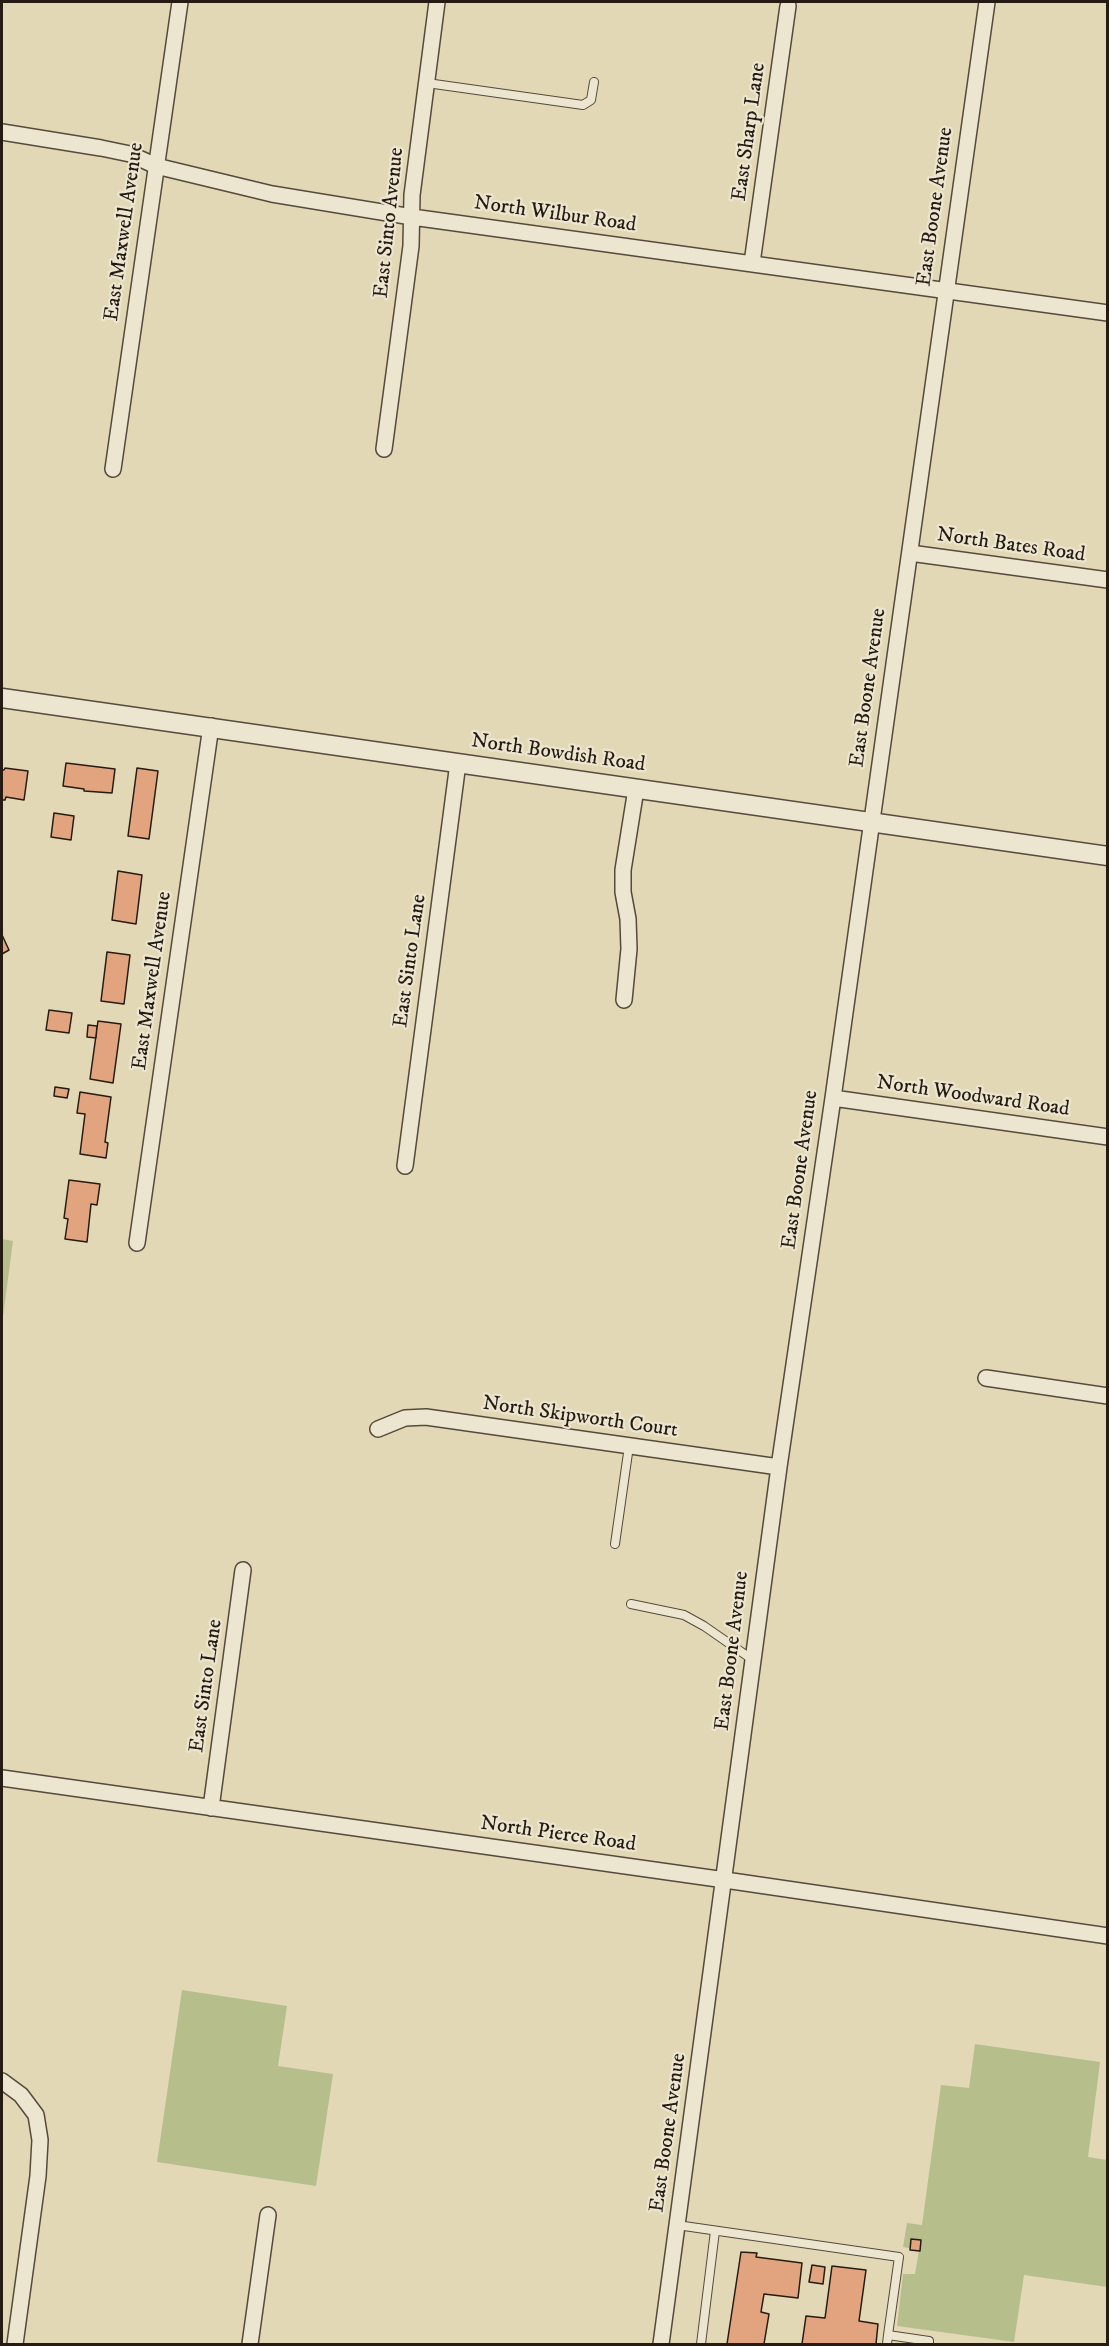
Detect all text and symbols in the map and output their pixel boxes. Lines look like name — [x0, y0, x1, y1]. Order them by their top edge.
street label: East Sharp Lane — [728, 61, 772, 203]
street label: East Boone Avenue — [912, 126, 960, 288]
street label: East Maxwell Avenue — [100, 141, 150, 323]
street label: East Sinto Avenue — [370, 146, 410, 300]
street label: North Wilbur Road — [472, 191, 638, 239]
street label: North Bates Road — [935, 523, 1087, 569]
street label: East Boone Avenue — [845, 607, 893, 769]
street label: North Bowdish Road — [469, 729, 647, 779]
street label: East Maxwell Avenue — [128, 890, 178, 1072]
street label: East Sinto Lane — [389, 893, 433, 1029]
street label: North Woodward Road — [875, 1071, 1071, 1123]
street label: East Boone Avenue — [777, 1089, 825, 1251]
street label: North Skipworth Court — [481, 1392, 679, 1444]
street label: East Boone Avenue — [711, 1570, 755, 1732]
street label: East Sinto Lane — [185, 1618, 229, 1754]
street label: North Pierce Road — [479, 1812, 637, 1858]
street label: East Boone Avenue — [645, 2052, 693, 2214]

